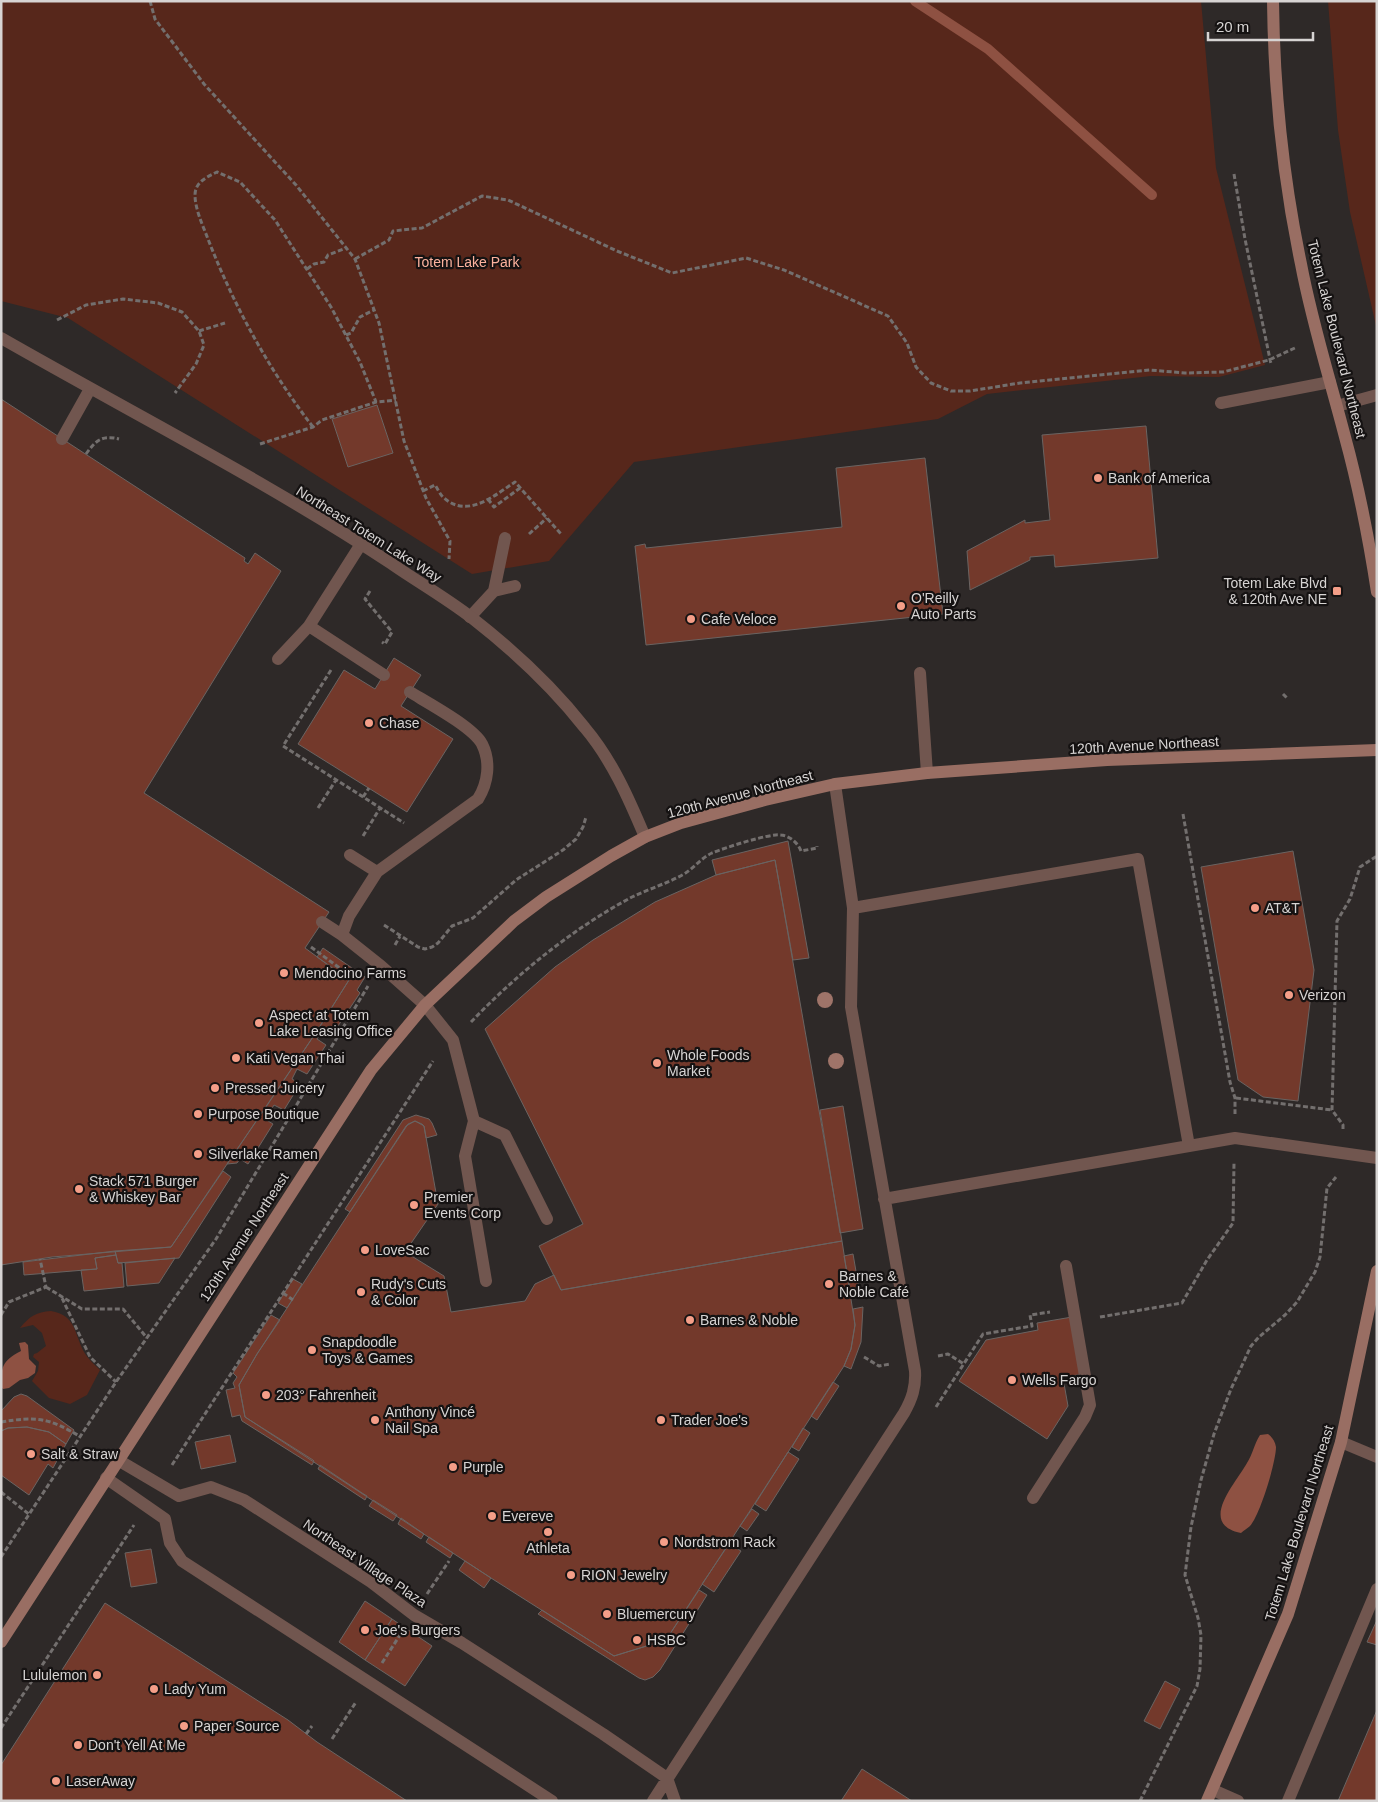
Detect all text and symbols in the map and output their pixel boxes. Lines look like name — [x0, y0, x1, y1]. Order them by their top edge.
scale bar — [1208, 10, 1313, 42]
text: 20 m — [1216, 18, 1249, 35]
street label: Totem Lake Boulevard Northeast — [1305, 238, 1369, 440]
park label: Totem Lake Park — [414, 254, 521, 270]
place label: Bank of America — [1108, 470, 1210, 486]
marker: Bank of America — [1092, 472, 1104, 484]
street label: Northeast Totem Lake Way — [293, 483, 445, 585]
place label: Totem Lake Blvd & 120th Ave NE — [1224, 575, 1327, 607]
marker: Totem Lake Blvd & 120th Ave NE — [1331, 585, 1343, 597]
place label: O'Reilly Auto Parts — [911, 590, 976, 622]
marker: O'Reilly Auto Parts — [895, 600, 907, 612]
place label: Cafe Veloce — [701, 611, 777, 627]
marker: Cafe Veloce — [685, 613, 697, 625]
place label: Chase — [379, 715, 420, 731]
marker: Chase — [363, 717, 375, 729]
street label: 120th Avenue Northeast — [1069, 733, 1219, 757]
street label: 120th Avenue Northeast — [666, 767, 815, 821]
place label: AT&T — [1265, 900, 1300, 916]
marker: AT&T — [1249, 902, 1261, 914]
place label: Mendocino Farms — [294, 965, 406, 981]
marker: Mendocino Farms — [278, 967, 290, 979]
place label: Verizon — [1299, 987, 1346, 1003]
marker: Verizon — [1283, 989, 1295, 1001]
place label: Aspect at Totem Lake Leasing Office — [269, 1007, 393, 1039]
marker: Aspect at Totem Lake Leasing Office — [253, 1017, 265, 1029]
place label: Whole Foods Market — [667, 1047, 749, 1079]
place label: Kati Vegan Thai — [246, 1050, 345, 1066]
marker: Kati Vegan Thai — [230, 1052, 242, 1064]
marker: Whole Foods Market — [651, 1057, 663, 1069]
place label: Pressed Juicery — [225, 1080, 325, 1096]
marker: Pressed Juicery — [209, 1082, 221, 1094]
place label: Purpose Boutique — [208, 1106, 320, 1122]
marker: Purpose Boutique — [192, 1108, 204, 1120]
place label: Silverlake Ramen — [208, 1146, 318, 1162]
marker: Silverlake Ramen — [192, 1148, 204, 1160]
street label: 120th Avenue Northeast — [196, 1170, 292, 1304]
place label: Stack 571 Burger & Whiskey Bar — [89, 1173, 198, 1205]
marker: Stack 571 Burger & Whiskey Bar — [73, 1183, 85, 1195]
place label: Premier Events Corp — [424, 1189, 501, 1221]
marker: Premier Events Corp — [408, 1199, 420, 1211]
place label: LoveSac — [375, 1242, 429, 1258]
marker: LoveSac — [359, 1244, 371, 1256]
place label: Barnes & Noble Café — [839, 1268, 909, 1300]
place label: Rudy's Cuts & Color — [371, 1276, 446, 1308]
marker: Barnes & Noble Café — [823, 1278, 835, 1290]
marker: Rudy's Cuts & Color — [355, 1286, 367, 1298]
place label: Barnes & Noble — [700, 1312, 798, 1328]
marker: Barnes & Noble — [684, 1314, 696, 1326]
place label: Snapdoodle Toys & Games — [322, 1334, 413, 1366]
marker: Snapdoodle Toys & Games — [306, 1344, 318, 1356]
place label: Wells Fargo — [1022, 1372, 1097, 1388]
marker: Wells Fargo — [1006, 1374, 1018, 1386]
place label: 203° Fahrenheit — [276, 1387, 376, 1403]
marker: 203° Fahrenheit — [260, 1389, 272, 1401]
place label: Anthony Vincé Nail Spa — [385, 1404, 475, 1436]
place label: Trader Joe's — [671, 1412, 748, 1428]
marker: Anthony Vincé Nail Spa — [369, 1414, 381, 1426]
marker: Trader Joe's — [655, 1414, 667, 1426]
street label: Totem Lake Boulevard Northeast — [1262, 1423, 1336, 1623]
place label: Salt & Straw — [41, 1446, 119, 1462]
marker: Salt & Straw — [25, 1448, 37, 1460]
place label: Purple — [463, 1459, 504, 1475]
marker: Purple — [447, 1461, 459, 1473]
place label: Evereve — [502, 1508, 554, 1524]
marker: Evereve — [486, 1510, 498, 1522]
street label: Northeast Village Plaza — [300, 1516, 430, 1610]
marker: Athleta — [542, 1526, 554, 1538]
place label: Nordstrom Rack — [674, 1534, 776, 1550]
marker: Nordstrom Rack — [658, 1536, 670, 1548]
place label: Athleta — [526, 1540, 570, 1556]
place label: RION Jewelry — [581, 1567, 667, 1583]
marker: RION Jewelry — [565, 1569, 577, 1581]
place label: Bluemercury — [617, 1606, 696, 1622]
marker: Bluemercury — [601, 1608, 613, 1620]
place label: Joe's Burgers — [375, 1622, 460, 1638]
marker: Joe's Burgers — [359, 1624, 371, 1636]
place label: HSBC — [647, 1632, 686, 1648]
marker: HSBC — [631, 1634, 643, 1646]
place label: Lululemon — [22, 1667, 87, 1683]
marker: Lululemon — [91, 1669, 103, 1681]
place label: Lady Yum — [164, 1681, 226, 1697]
marker: Lady Yum — [148, 1683, 160, 1695]
place label: Paper Source — [194, 1718, 280, 1734]
marker: Paper Source — [178, 1720, 190, 1732]
place label: Don't Yell At Me — [88, 1737, 186, 1753]
marker: Don't Yell At Me — [72, 1739, 84, 1751]
place label: LaserAway — [66, 1773, 135, 1789]
marker: LaserAway — [50, 1775, 62, 1787]

